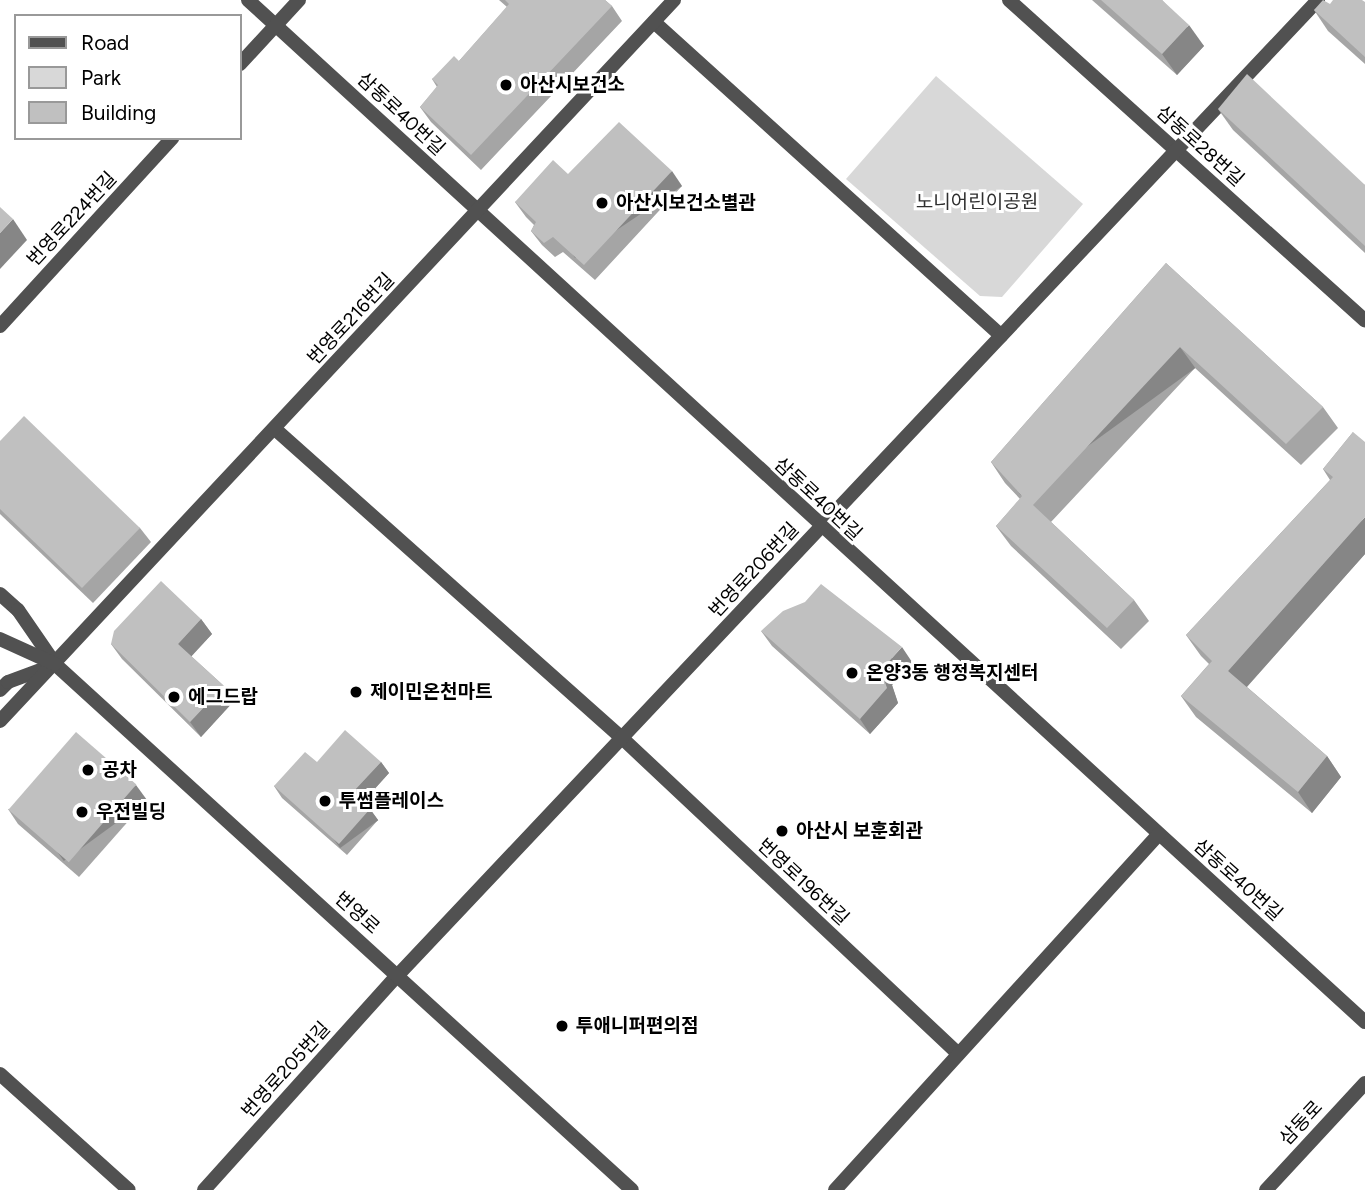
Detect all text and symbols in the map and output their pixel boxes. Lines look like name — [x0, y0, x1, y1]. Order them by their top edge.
legend — [14, 14, 242, 140]
text: Road — [81, 30, 129, 55]
text: Park — [81, 65, 121, 90]
street label: 삼동로40번길 — [352, 68, 450, 160]
place label: 아산시보건소 — [520, 74, 625, 96]
marker: 아산시보건소 — [498, 77, 514, 93]
text: Building — [81, 100, 156, 125]
street label: 삼동로28번길 — [1152, 101, 1248, 191]
street label: 번영로224번길 — [23, 167, 121, 271]
park label: 노니어린이공원 — [916, 191, 1038, 213]
place label: 아산시보건소별관 — [616, 192, 756, 214]
marker: 아산시보건소별관 — [594, 195, 610, 211]
street label: 번영로216번길 — [303, 269, 399, 369]
street label: 삼동로40번길 — [769, 453, 867, 545]
street label: 번영로206번길 — [704, 518, 804, 622]
place label: 온양3동 행정복지센터 — [866, 662, 1038, 684]
marker: 온양3동 행정복지센터 — [844, 665, 860, 681]
place label: 제이민온천마트 — [370, 681, 492, 703]
marker: 제이민온천마트 — [348, 684, 364, 700]
place label: 에그드랍 — [188, 686, 258, 708]
marker: 에그드랍 — [166, 689, 182, 705]
place label: 공차 — [102, 759, 137, 781]
marker: 공차 — [80, 762, 96, 778]
place label: 투썸플레이스 — [339, 790, 444, 812]
marker: 투썸플레이스 — [317, 793, 333, 809]
place label: 우전빌딩 — [96, 801, 166, 823]
marker: 우전빌딩 — [74, 804, 90, 820]
place label: 아산시 보훈회관 — [796, 820, 923, 842]
marker: 아산시 보훈회관 — [774, 823, 790, 839]
street label: 번영로196번길 — [753, 834, 853, 930]
street label: 삼동로40번길 — [1189, 834, 1287, 926]
street label: 번영로 — [330, 887, 384, 939]
place label: 투애니퍼편의점 — [576, 1015, 698, 1037]
street label: 번영로205번길 — [237, 1017, 335, 1123]
marker: 투애니퍼편의점 — [554, 1018, 570, 1034]
street label: 삼동로 — [1275, 1096, 1327, 1150]

